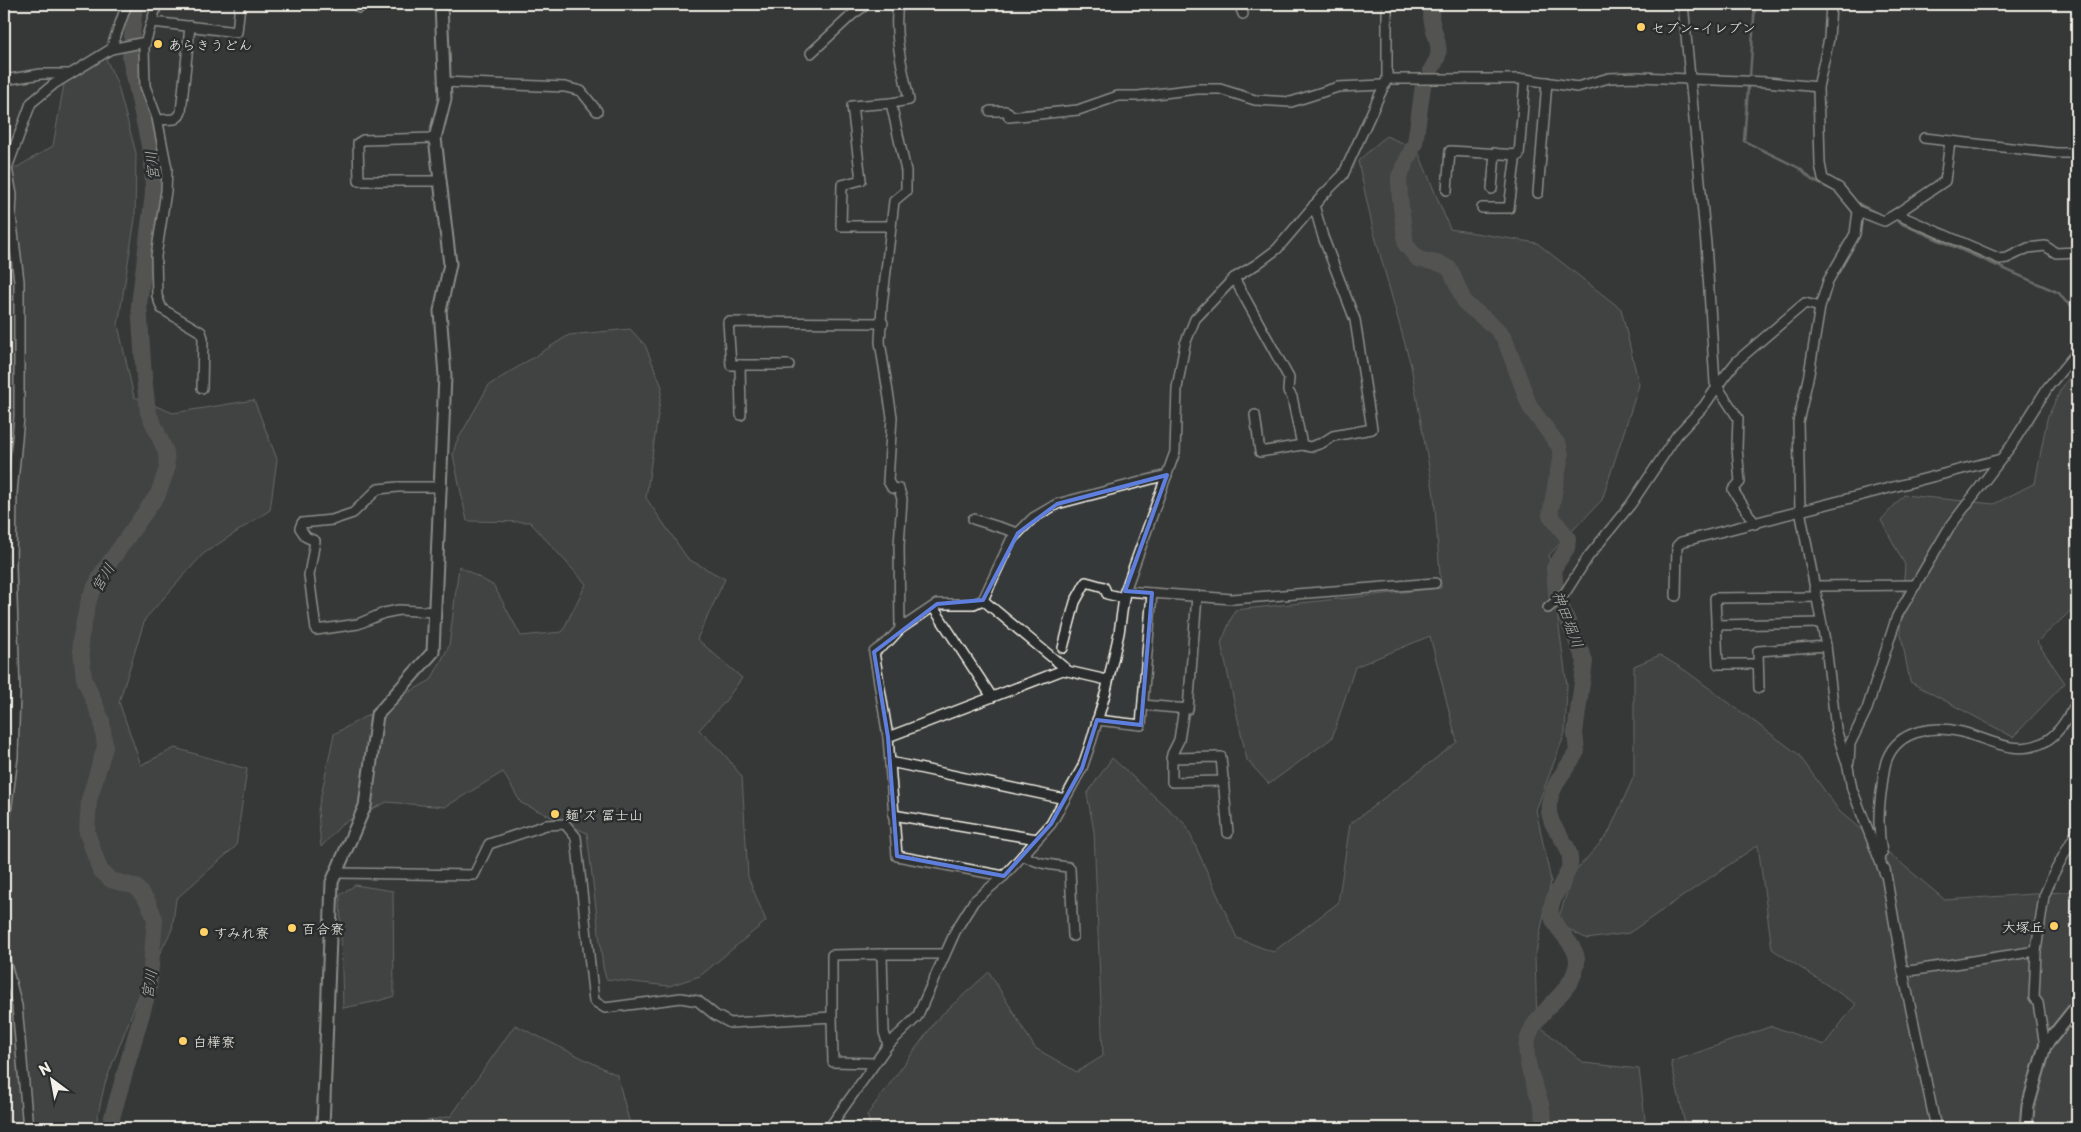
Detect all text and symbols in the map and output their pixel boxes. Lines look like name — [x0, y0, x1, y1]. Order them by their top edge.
place label: セブン-イレブン — [1651, 17, 1756, 38]
marker: セブン-イレブン — [1635, 21, 1647, 33]
place label: あらきうどん — [168, 34, 252, 55]
marker: あらきうどん — [152, 38, 164, 50]
water label: 宮川 — [138, 150, 164, 182]
water label: 宮川 — [84, 558, 120, 596]
water label: 神田堀川 — [1548, 587, 1590, 651]
place label: 麺'ズ 冨士山 — [565, 804, 643, 825]
marker: 麺'ズ 冨士山 — [549, 808, 561, 820]
place label: 大塚丘 — [2002, 916, 2044, 937]
place label: 百合寮 — [302, 918, 344, 939]
marker: 大塚丘 — [2048, 920, 2060, 932]
place label: すみれ寮 — [214, 922, 269, 943]
marker: 百合寮 — [286, 922, 298, 934]
marker: すみれ寮 — [198, 926, 210, 938]
water label: 宮川 — [134, 967, 162, 1001]
place label: 白樺寮 — [193, 1031, 235, 1052]
marker: 白樺寮 — [177, 1035, 189, 1047]
north arrow — [28, 1054, 78, 1104]
text: N — [35, 1057, 55, 1080]

